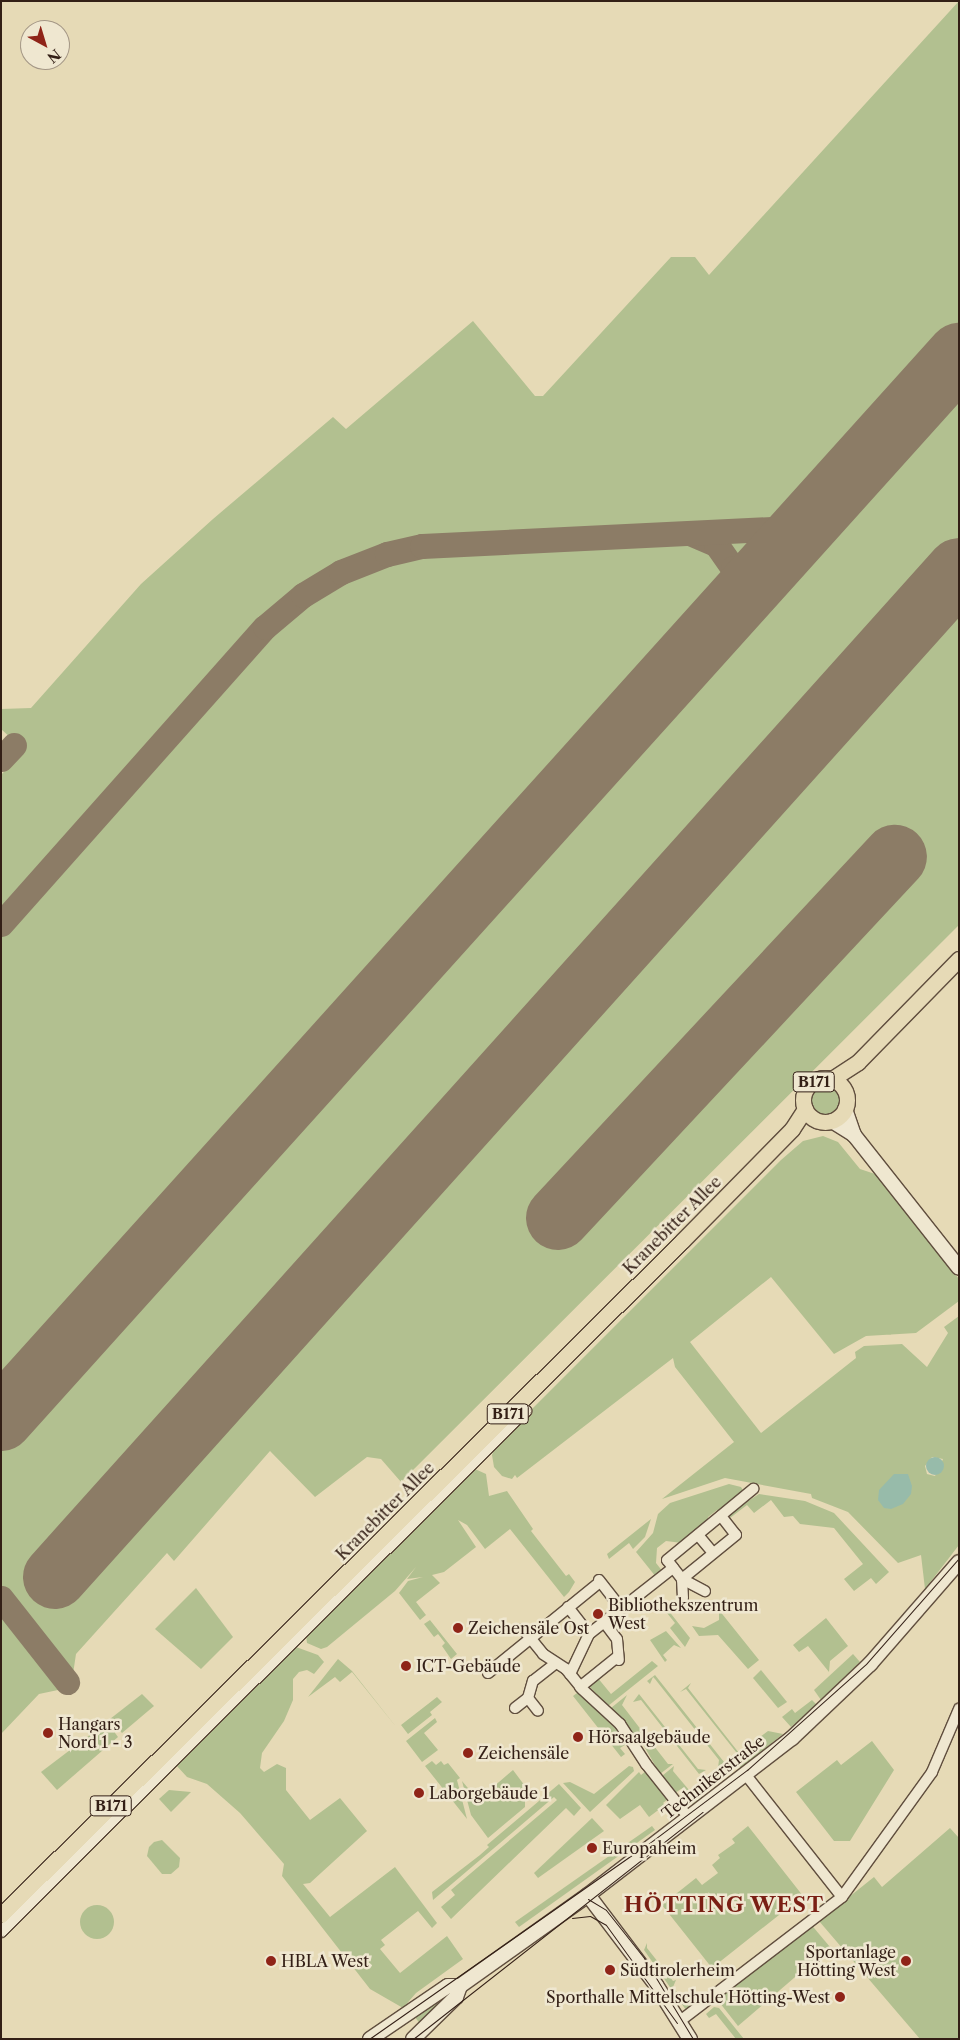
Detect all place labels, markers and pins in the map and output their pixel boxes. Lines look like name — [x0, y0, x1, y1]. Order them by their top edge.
place label: Bibliothekszentrum West — [608, 1595, 758, 1633]
marker: Bibliothekszentrum West — [592, 1608, 604, 1620]
place label: Zeichensäle Ost — [468, 1618, 589, 1638]
marker: Zeichensäle Ost — [452, 1622, 464, 1634]
place label: ICT-Gebäude — [416, 1656, 521, 1676]
marker: ICT-Gebäude — [400, 1660, 412, 1672]
place label: Hangars Nord 1 - 3 — [58, 1714, 133, 1752]
marker: Hangars Nord 1 - 3 — [42, 1727, 54, 1739]
place label: Hörsaalgebäude — [588, 1727, 710, 1747]
marker: Hörsaalgebäude — [572, 1731, 584, 1743]
place label: Zeichensäle — [478, 1743, 569, 1763]
marker: Zeichensäle — [462, 1747, 474, 1759]
place label: Laborgebäude 1 — [429, 1783, 549, 1803]
marker: Laborgebäude 1 — [413, 1787, 425, 1799]
place label: Europaheim — [602, 1838, 696, 1858]
marker: Europaheim — [586, 1842, 598, 1854]
place label: Sportanlage Hötting West — [796, 1942, 896, 1980]
place label: HBLA West — [281, 1951, 370, 1971]
marker: HBLA West — [265, 1955, 277, 1967]
marker: Sportanlage Hötting West — [900, 1955, 912, 1967]
place label: Südtirolerheim — [620, 1960, 735, 1980]
marker: Südtirolerheim — [604, 1964, 616, 1976]
place label: Sporthalle Mittelschule Hötting-West — [546, 1987, 830, 2007]
marker: Sporthalle Mittelschule Hötting-West — [834, 1991, 846, 2003]

